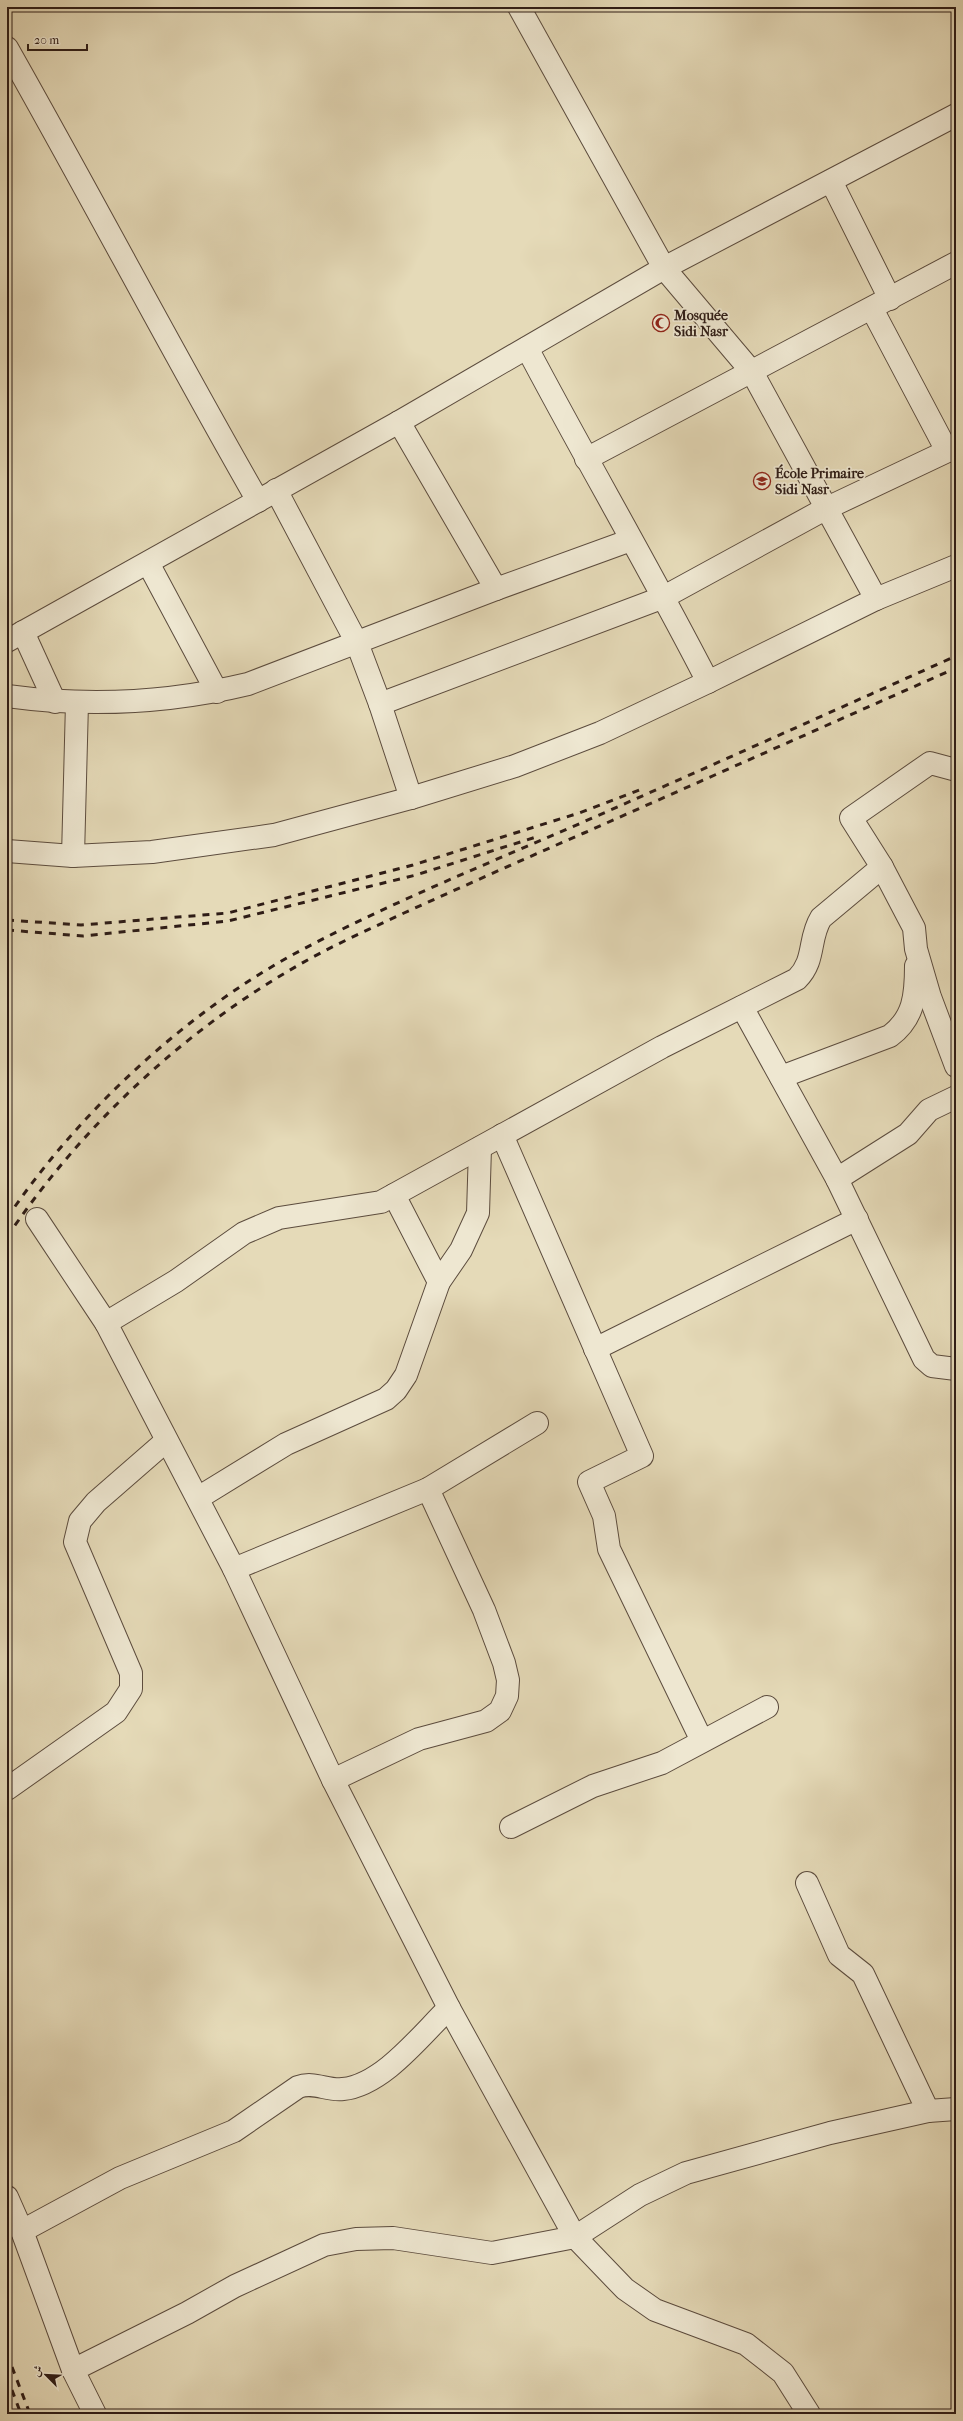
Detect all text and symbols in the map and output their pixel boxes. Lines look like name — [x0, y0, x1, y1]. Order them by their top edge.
scale bar — [28, 26, 87, 52]
text: 20 m — [34, 33, 59, 47]
place label: Mosquée Sidi Nasr — [673, 307, 729, 340]
mosque icon: Mosquée Sidi Nasr — [651, 313, 671, 333]
place label: École Primaire Sidi Nasr — [775, 464, 864, 498]
school or university icon: École Primaire Sidi Nasr — [752, 471, 772, 491]
north arrow — [26, 2355, 66, 2395]
text: ش — [29, 2363, 46, 2379]

